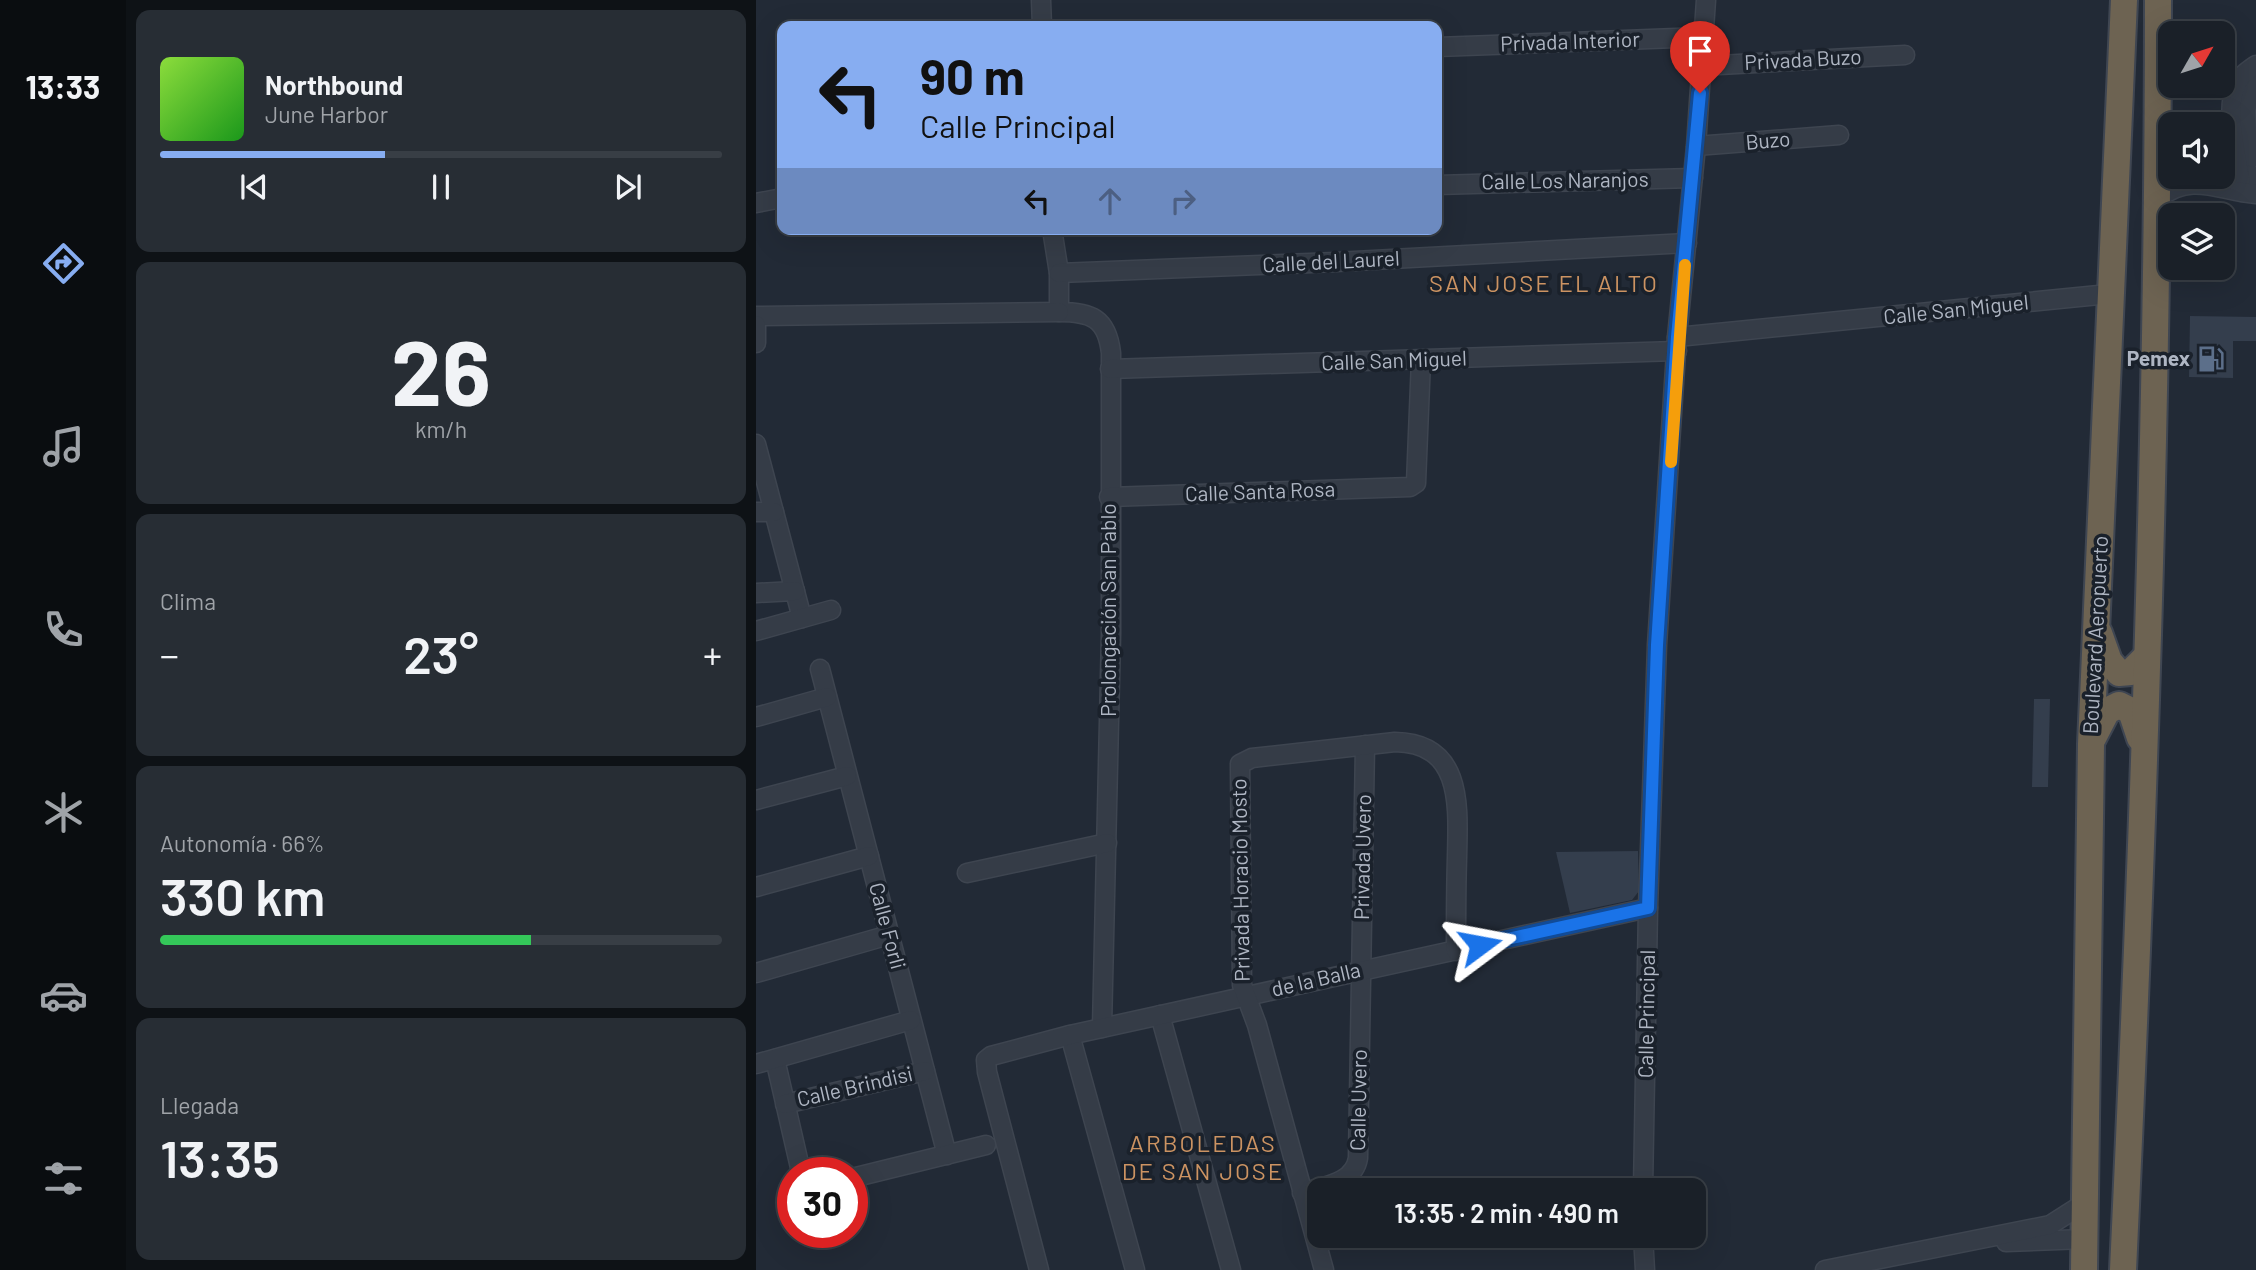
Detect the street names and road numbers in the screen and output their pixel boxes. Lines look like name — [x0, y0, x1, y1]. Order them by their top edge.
street label: Privada Interior — [1500, 26, 1641, 55]
street label: Privada Buzo — [1744, 43, 1862, 74]
street label: Buzo — [1744, 125, 1791, 154]
street label: Calle Los Naranjos — [1481, 166, 1649, 193]
street label: Calle del Laurel — [1262, 244, 1400, 277]
street label: Calle San Miguel — [1882, 288, 2030, 329]
street label: Calle San Miguel — [1321, 344, 1467, 375]
street label: Calle Santa Rosa — [1184, 475, 1335, 506]
street label: Prolongación San Pablo — [1095, 503, 1120, 717]
street label: Boulevard Aeropuerto — [2077, 535, 2112, 735]
street label: Privada Horacio Mosto — [1225, 778, 1254, 982]
street label: Privada Uvero — [1348, 794, 1375, 920]
street label: Calle Forli — [865, 880, 912, 972]
street label: Calle Principal — [1632, 950, 1659, 1078]
street label: de la Balla — [1269, 956, 1363, 1001]
street label: Calle Uvero — [1344, 1049, 1371, 1151]
street label: Calle Brindisi — [794, 1060, 915, 1111]

